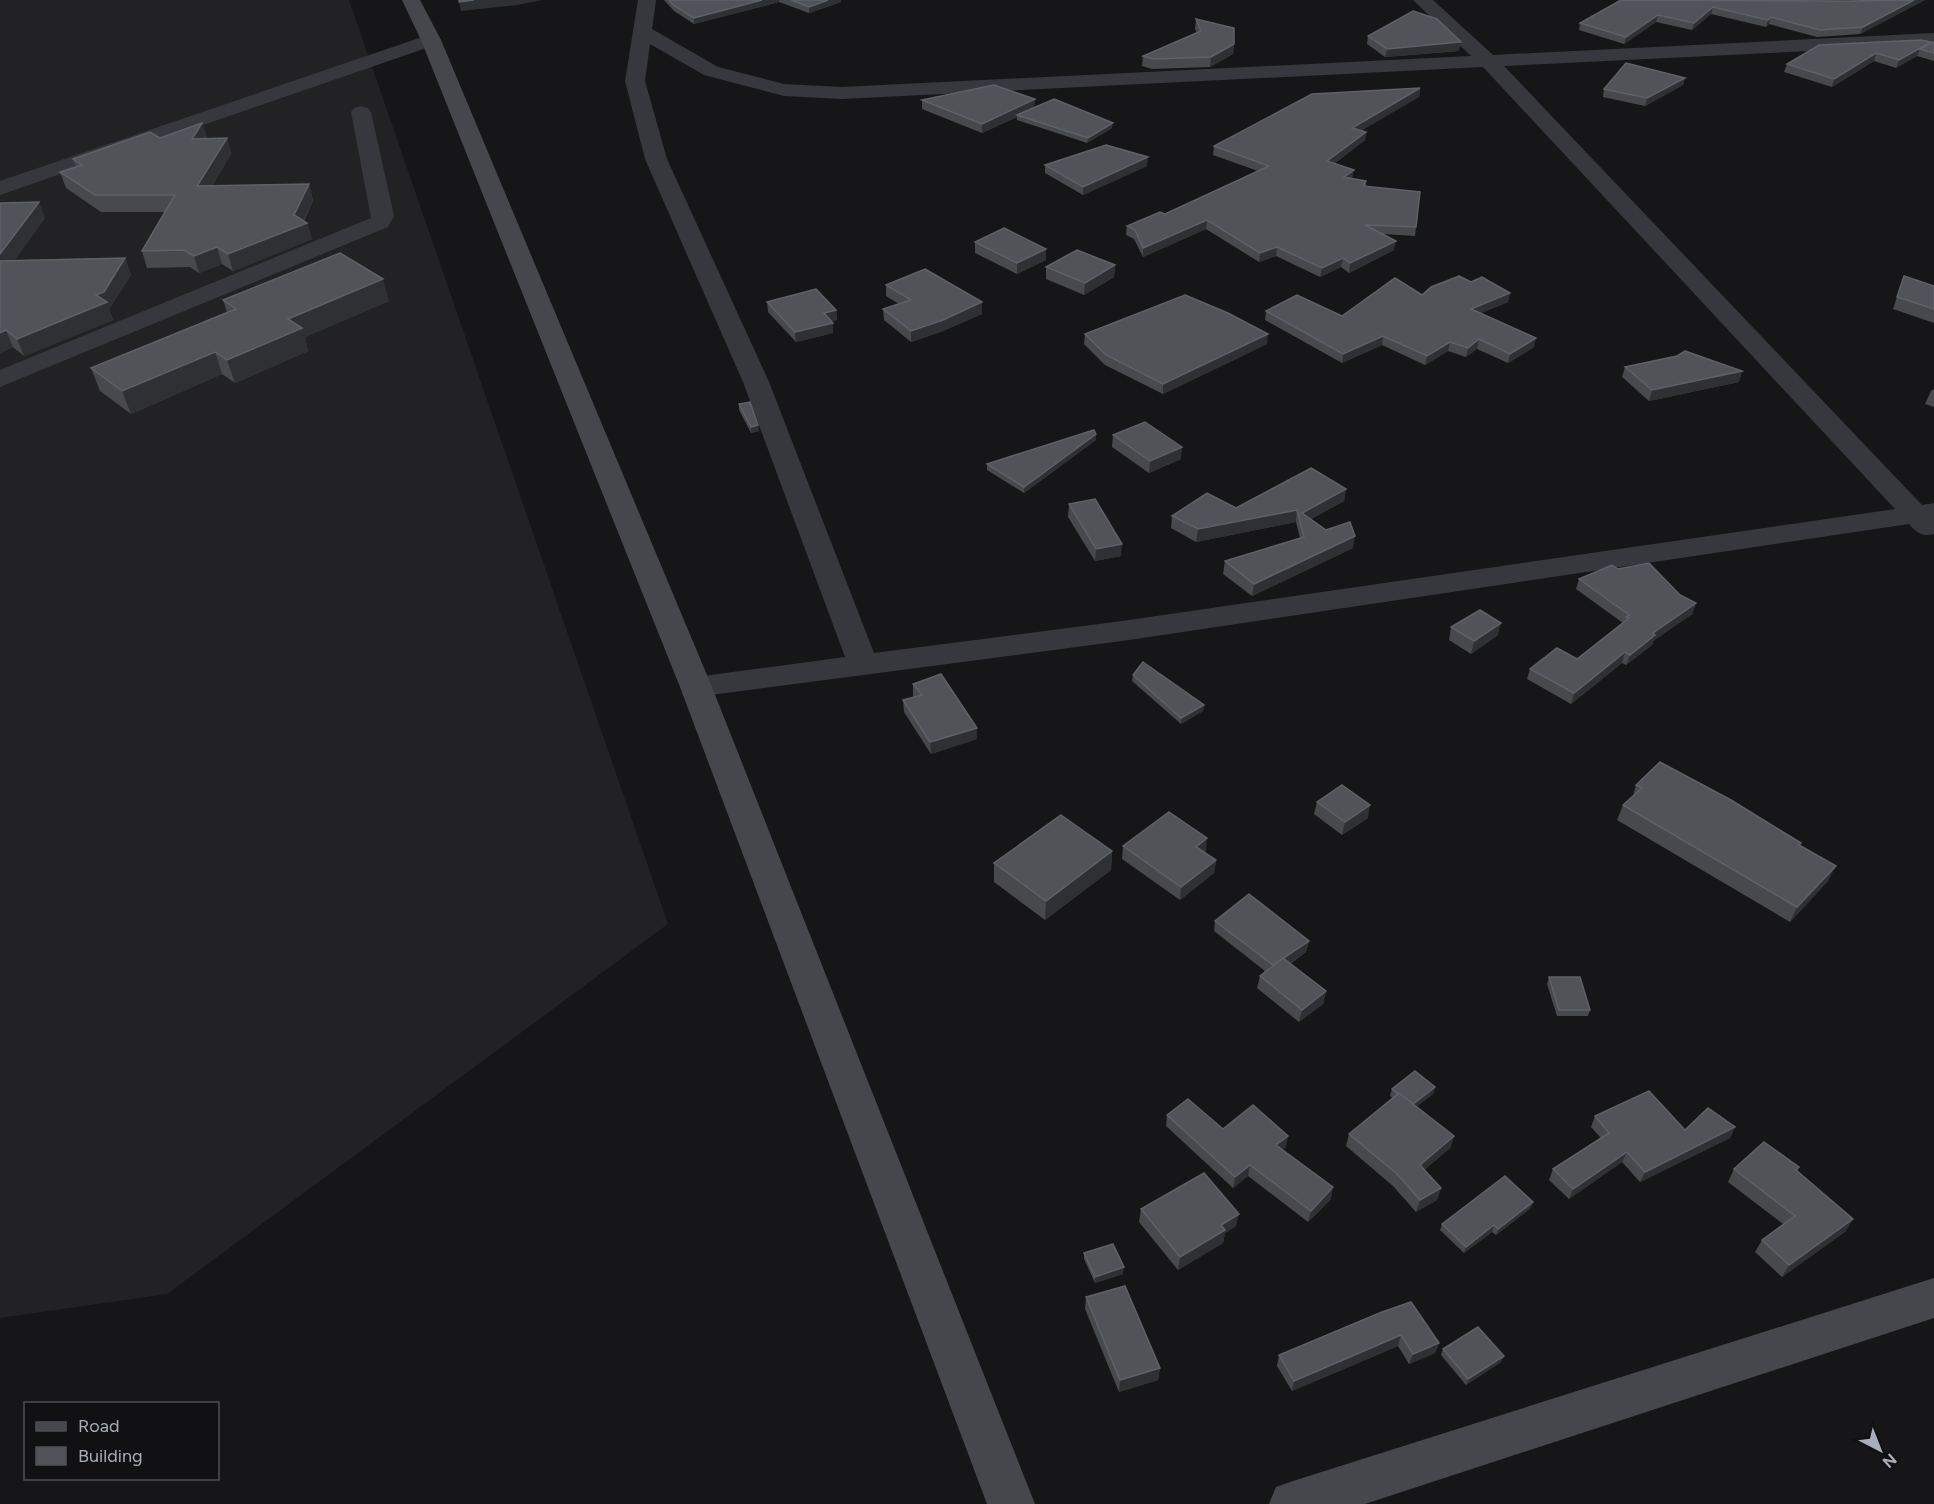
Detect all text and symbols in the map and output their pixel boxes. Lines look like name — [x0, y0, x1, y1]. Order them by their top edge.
legend — [24, 1402, 219, 1480]
text: Road — [78, 1415, 119, 1437]
north arrow — [1850, 1420, 1910, 1480]
text: Building — [78, 1445, 143, 1467]
text: N — [1879, 1450, 1901, 1472]

